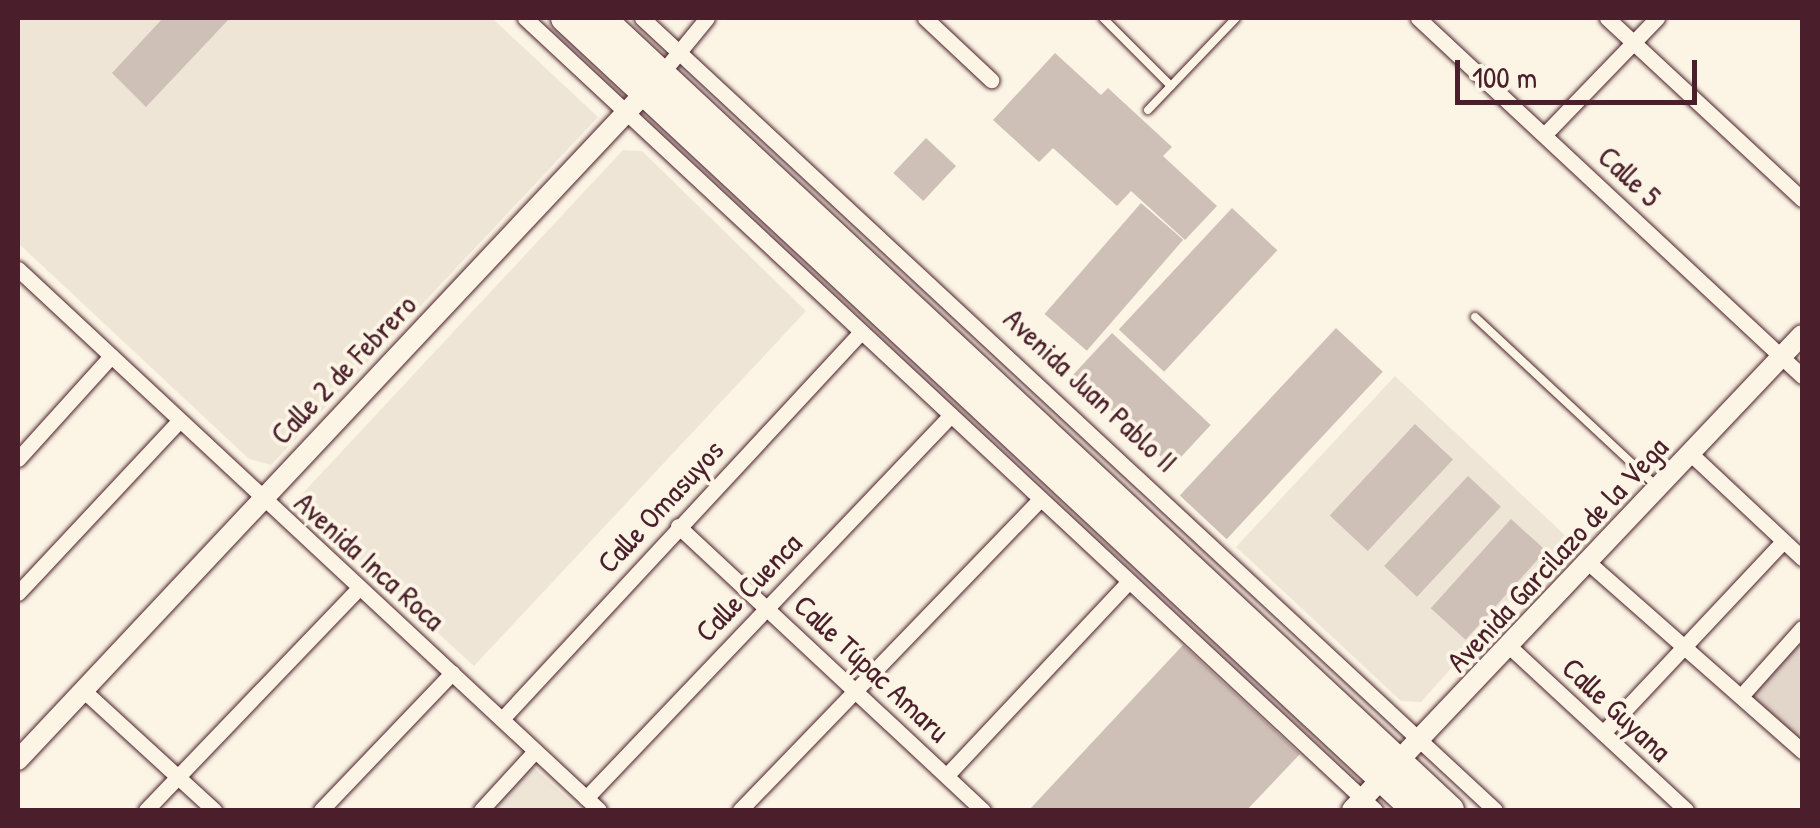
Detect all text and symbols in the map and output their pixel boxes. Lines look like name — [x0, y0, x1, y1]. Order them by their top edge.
scale bar — [1460, 40, 1702, 102]
text: 100 m — [1472, 57, 1537, 97]
street label: Calle 5 — [1591, 138, 1669, 214]
street label: Calle 2 de Febrero — [263, 287, 423, 451]
street label: Avenida Juan Pablo II — [997, 300, 1185, 480]
street label: Avenida Garcilazo de la Vega — [1439, 429, 1675, 679]
street label: Calle Omasuyos — [589, 432, 731, 580]
street label: Avenida Inca Roca — [288, 484, 452, 638]
street label: Calle Cuenca — [687, 525, 809, 649]
street label: Calle Túpac Amaru — [787, 587, 957, 749]
street label: Calle Guyana — [1555, 649, 1679, 769]

